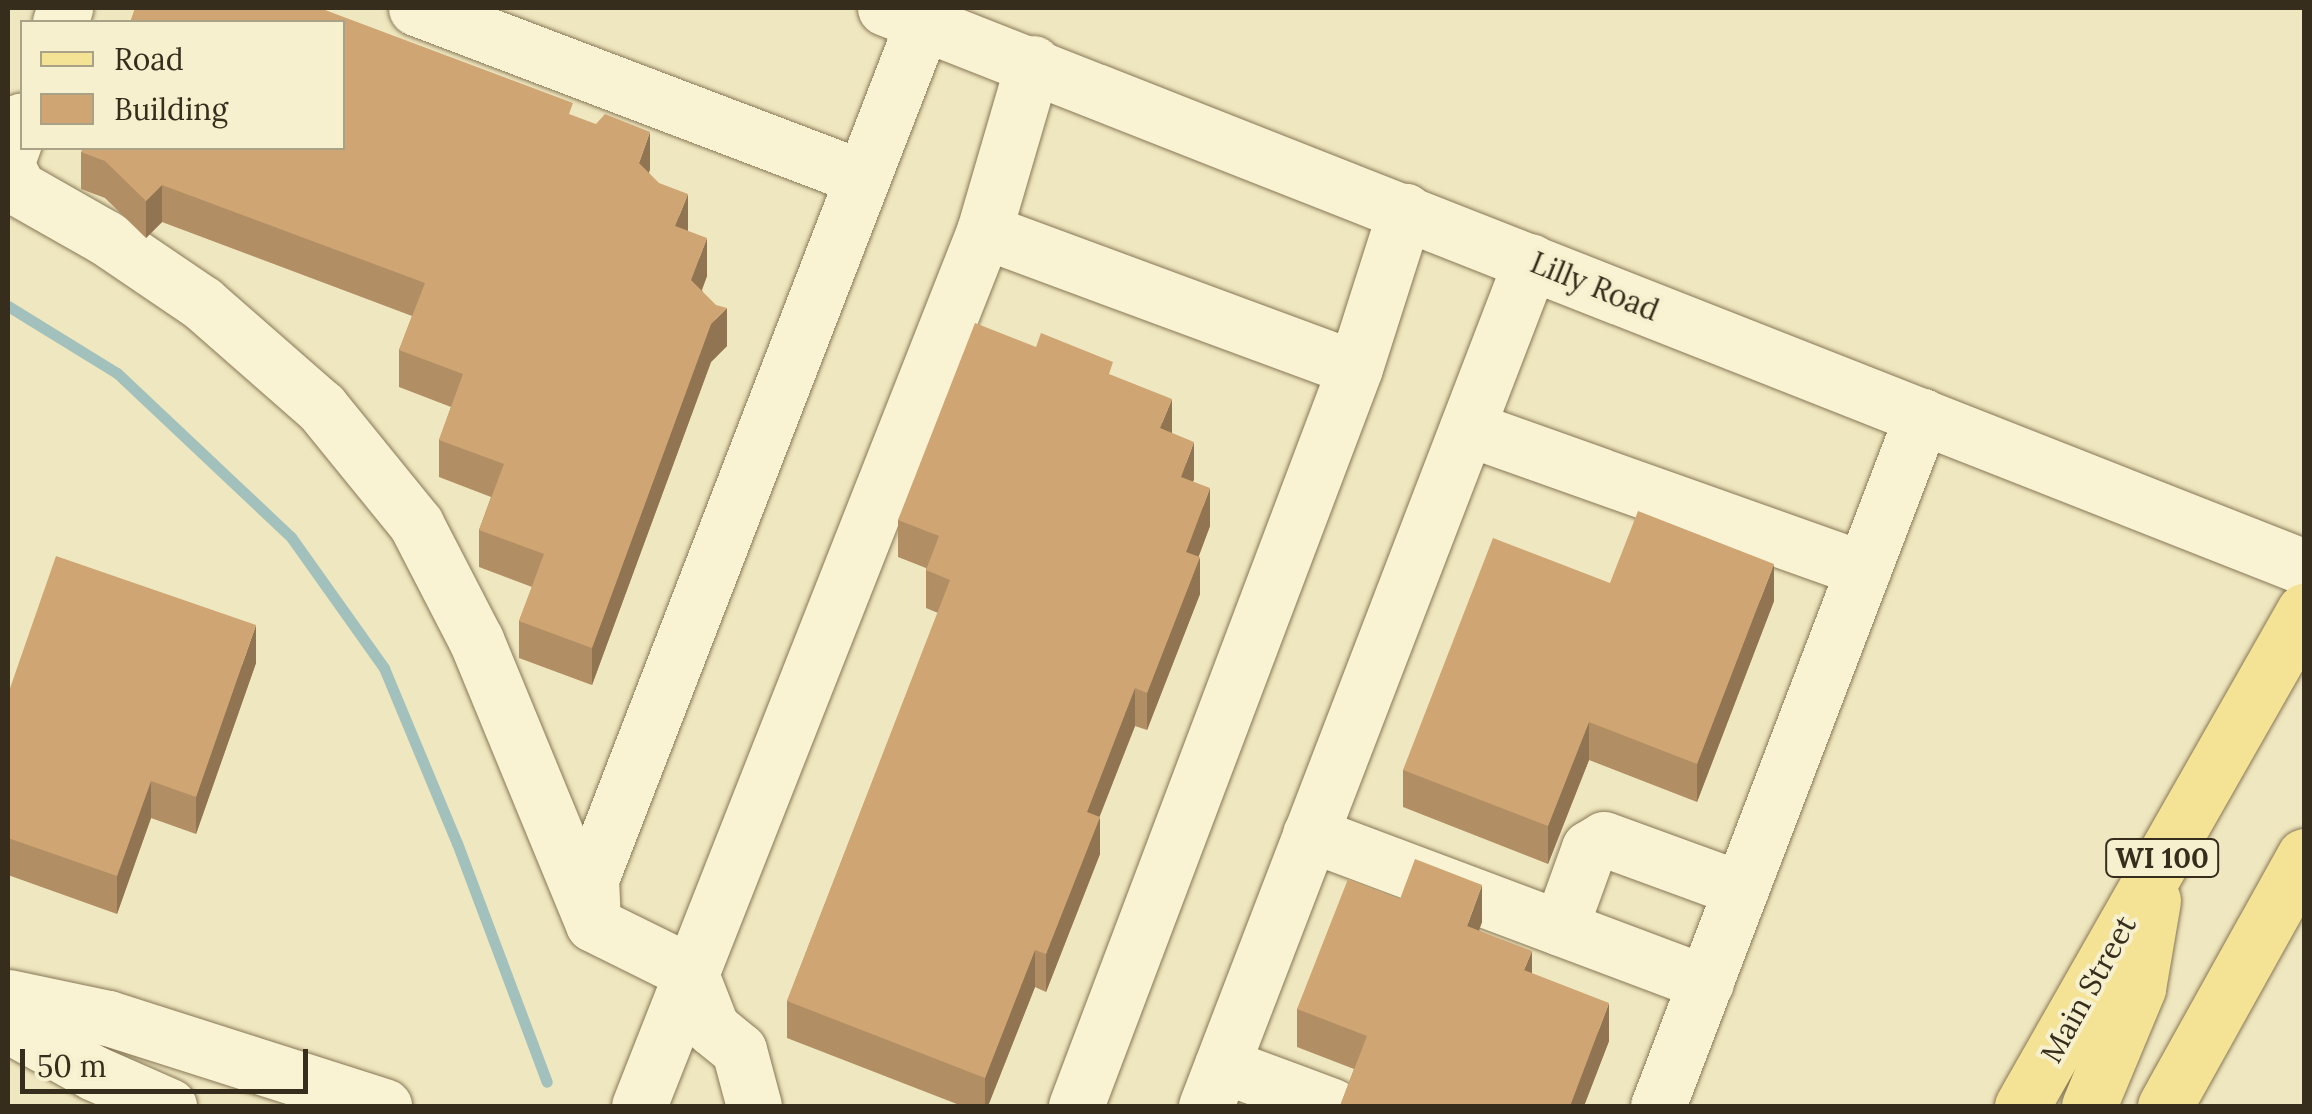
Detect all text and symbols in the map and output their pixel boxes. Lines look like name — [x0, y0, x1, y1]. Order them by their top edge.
legend — [20, 20, 345, 150]
text: Road — [114, 40, 184, 78]
text: Building — [114, 90, 228, 128]
street label: Lilly Road — [1526, 244, 1664, 328]
road number: WI 100 — [2104, 835, 2220, 881]
street label: Main Street — [2033, 909, 2143, 1069]
scale bar — [25, 1029, 312, 1091]
text: 50 m — [37, 1047, 107, 1085]

